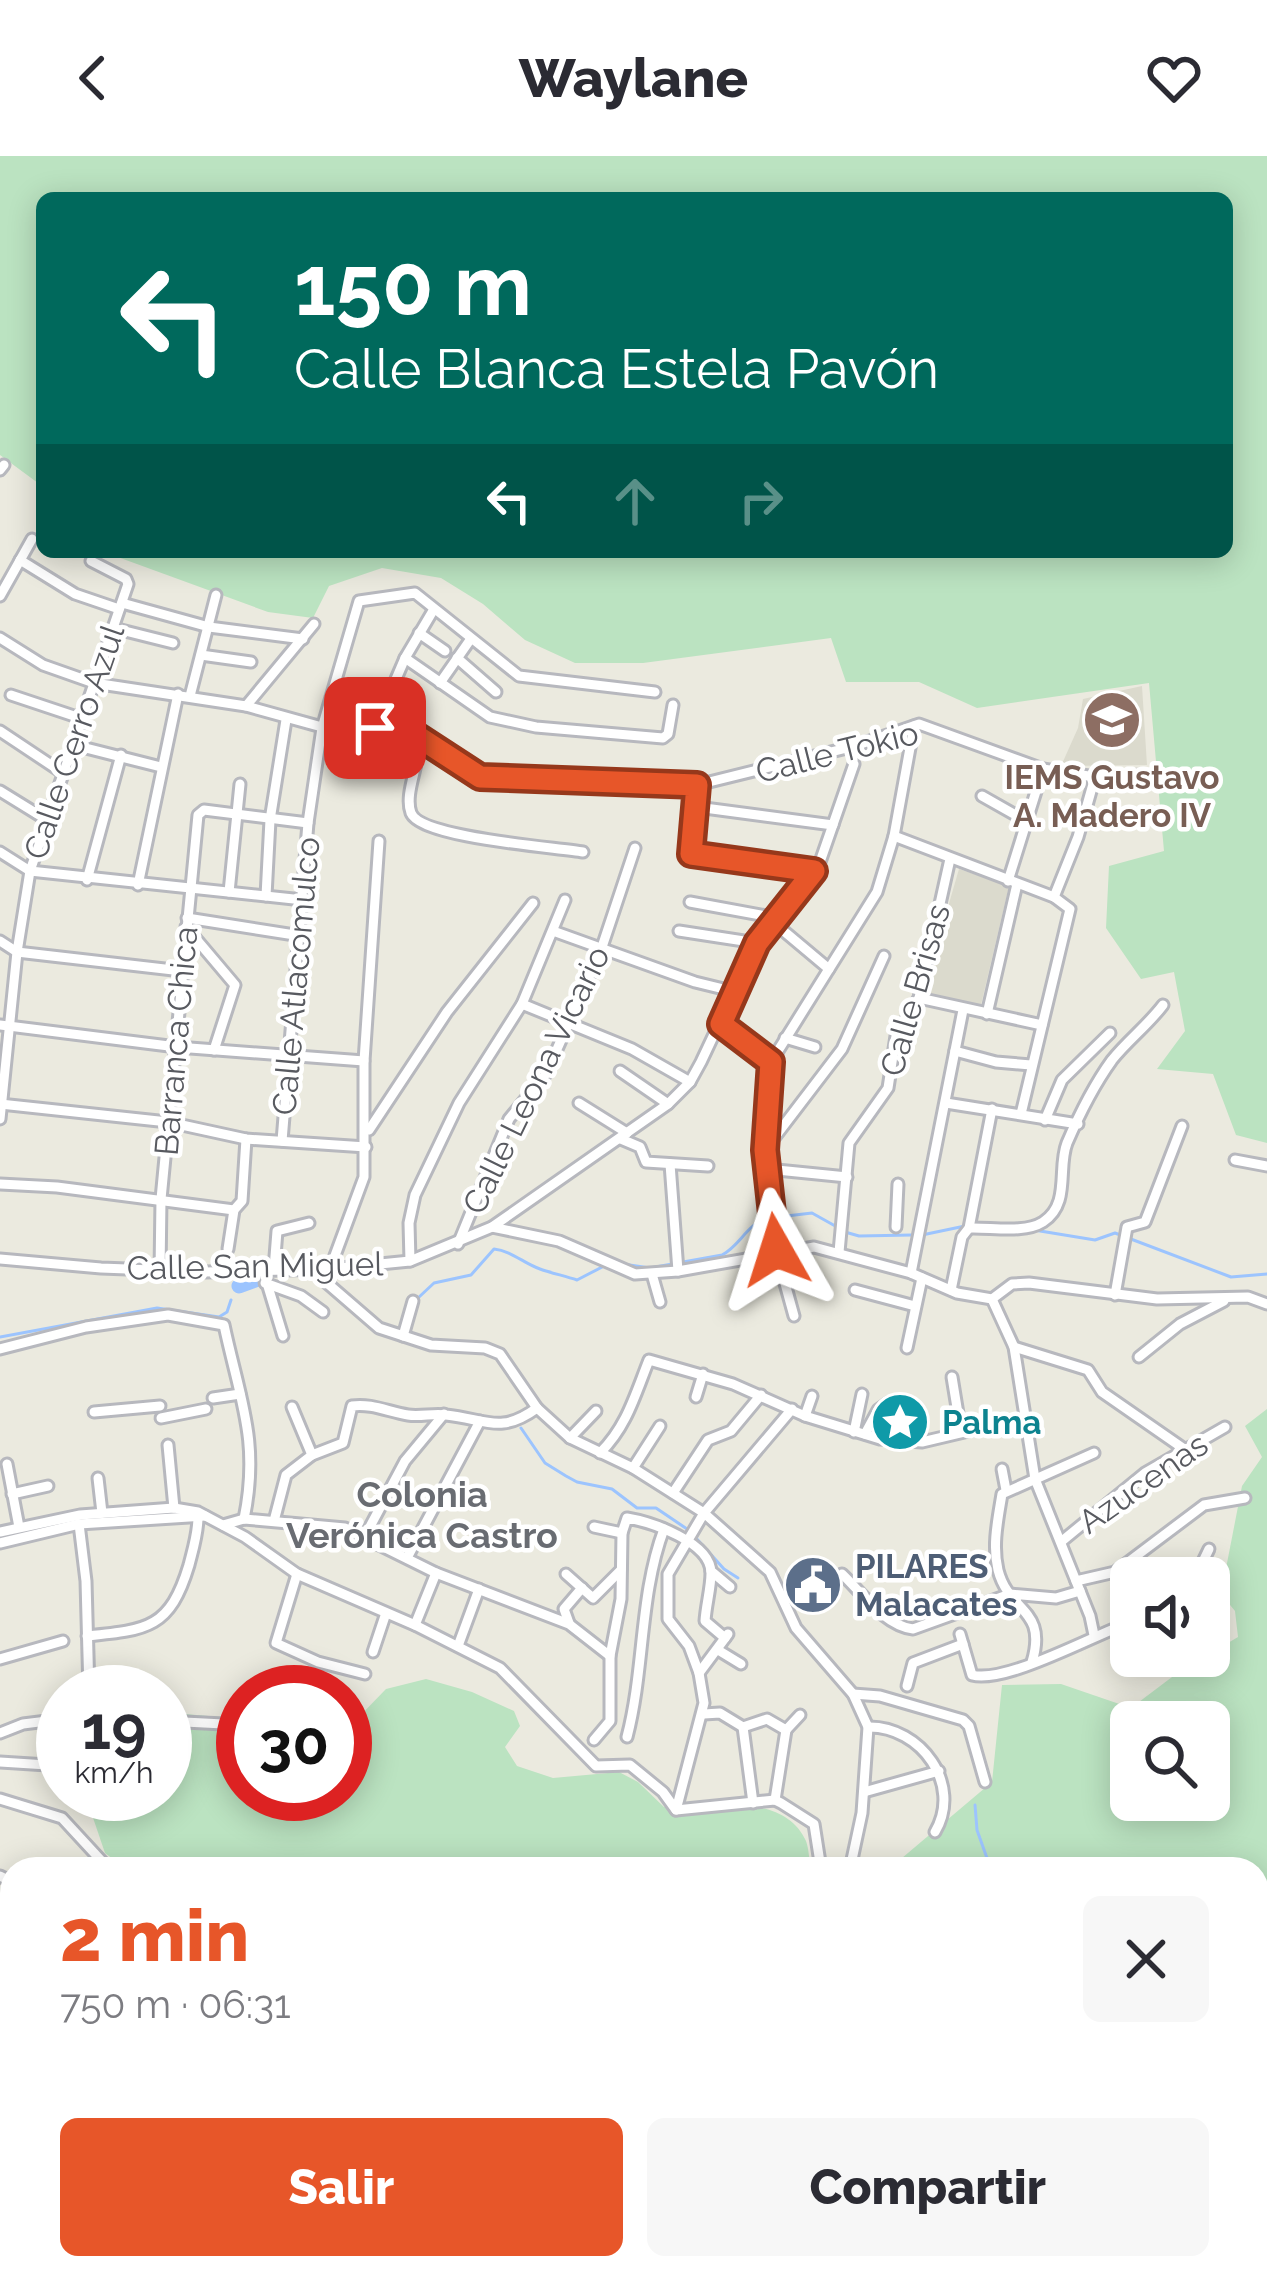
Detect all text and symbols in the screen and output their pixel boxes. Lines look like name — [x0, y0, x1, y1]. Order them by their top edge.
icon: back — [60, 45, 126, 111]
icon: heart — [1141, 45, 1207, 111]
text: Waylane — [519, 46, 748, 110]
text: 150 m — [294, 236, 532, 335]
icon: left — [96, 240, 252, 396]
text: Calle Blanca Estela Pavón — [294, 337, 939, 401]
icon: left — [476, 468, 542, 534]
icon: ahead — [602, 468, 668, 534]
icon: right — [728, 468, 794, 534]
street label: Calle Cerro Azul — [16, 619, 133, 864]
pin — [324, 677, 426, 779]
school or university icon: IEMS Gustavo A. Madero IV — [1081, 689, 1143, 751]
icon: arrive — [342, 695, 408, 761]
street label: Calle Tokio — [752, 713, 922, 791]
place label: IEMS Gustavo A. Madero IV — [1004, 758, 1220, 835]
street label: Calle Atlacomulco — [264, 835, 328, 1117]
street label: Calle Brisas — [872, 900, 958, 1080]
street label: Barranca Chica — [147, 925, 205, 1157]
street label: Calle Leona Vicario — [454, 940, 618, 1220]
position arrow — [713, 1187, 839, 1313]
street label: Calle San Miguel — [126, 1244, 385, 1288]
place icon: Palma — [869, 1391, 931, 1453]
place label: Palma — [942, 1403, 1041, 1442]
street label: Azucenas — [1071, 1424, 1215, 1542]
district label: Colonia Verónica Castro — [286, 1473, 558, 1556]
place label: PILARES Malacates — [855, 1547, 1018, 1624]
public building icon: PILARES Malacates — [782, 1554, 844, 1616]
map controls — [1110, 1557, 1230, 1821]
button: sound — [1110, 1557, 1230, 1677]
speed limit sign: 30 — [216, 1665, 372, 1821]
text: 19 — [82, 1693, 146, 1763]
button: search — [1110, 1701, 1230, 1821]
text: km/h — [74, 1755, 154, 1790]
text: 2 min — [60, 1893, 249, 1978]
button: close — [1083, 1896, 1209, 2022]
text: 750 m · 06:31 — [60, 1981, 291, 2027]
button: Salir — [60, 2118, 623, 2256]
button: Compartir — [647, 2118, 1209, 2256]

